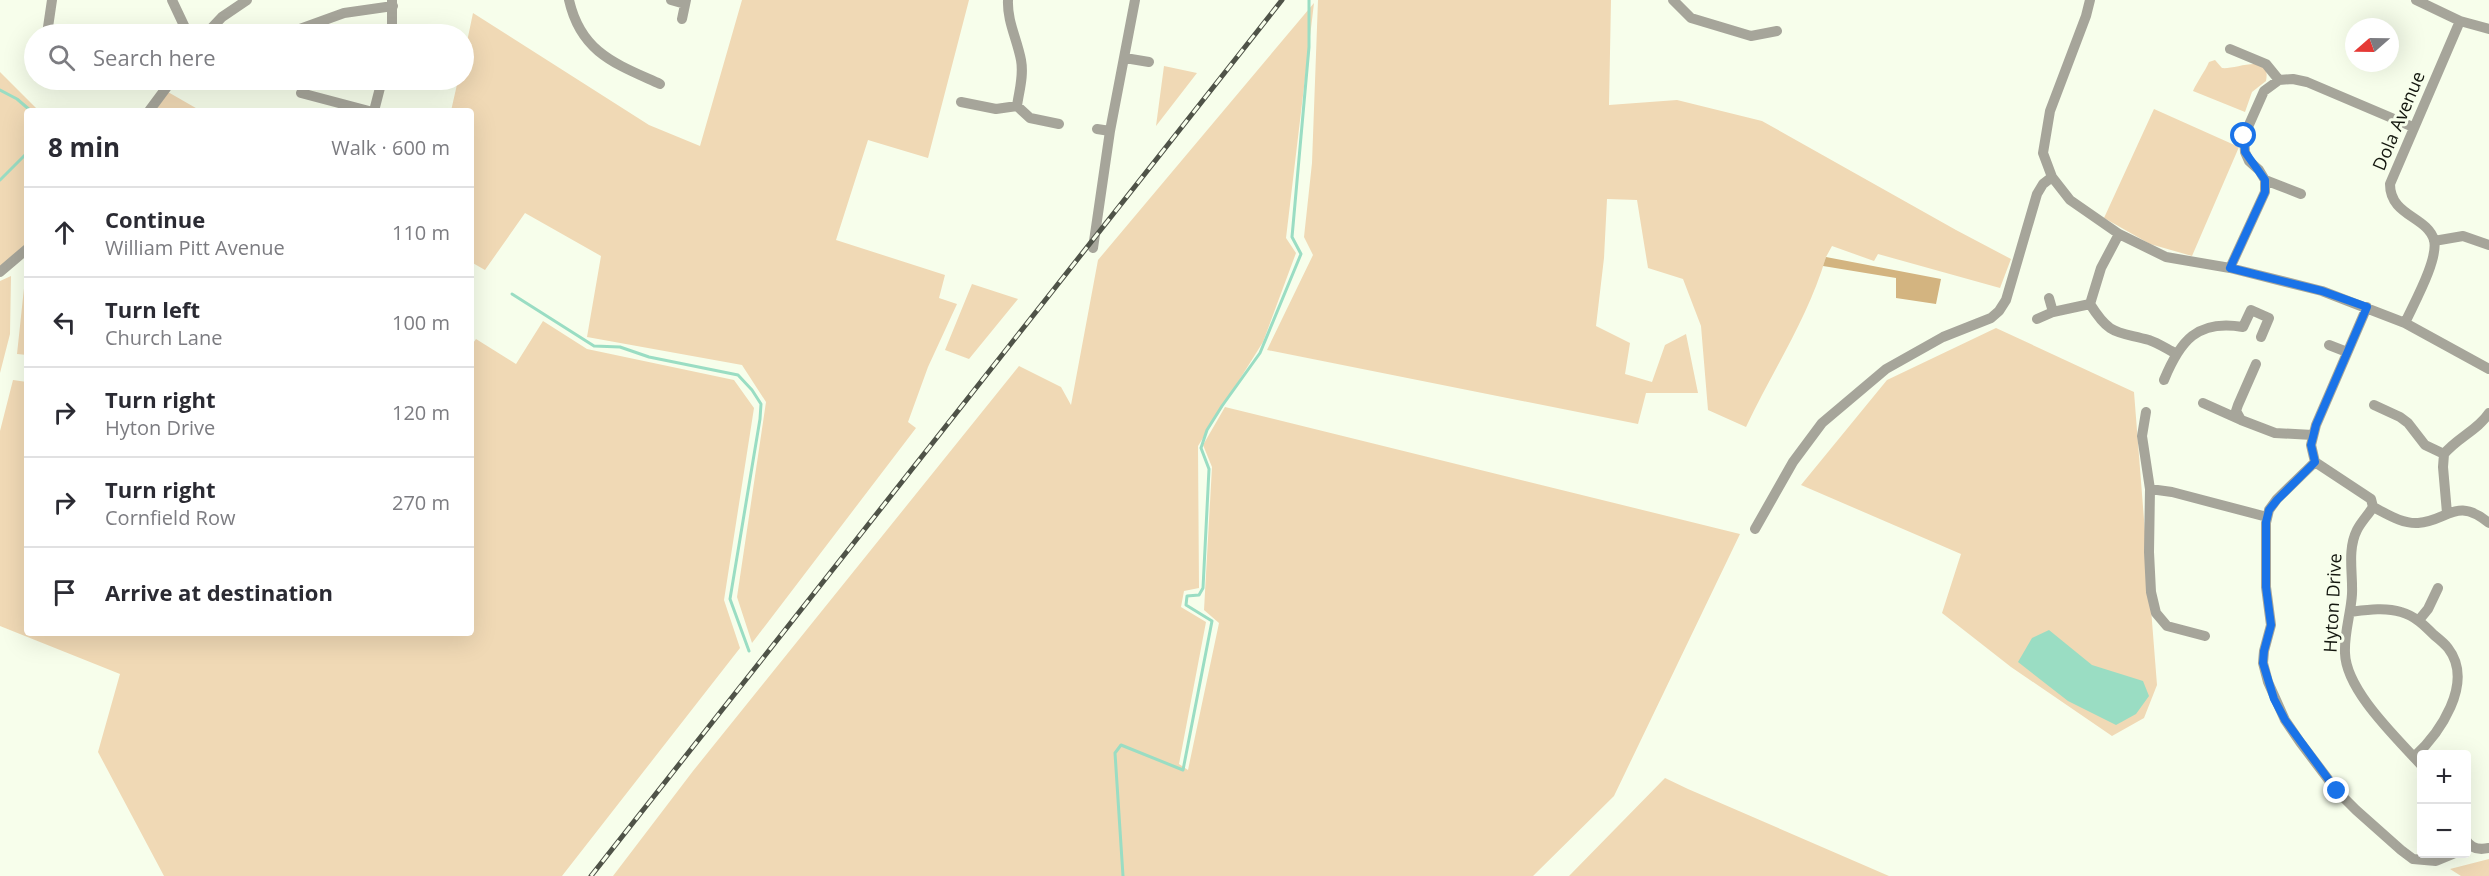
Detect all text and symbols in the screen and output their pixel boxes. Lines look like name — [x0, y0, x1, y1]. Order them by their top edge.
north arrow — [2345, 18, 2399, 72]
search box — [24, 24, 474, 90]
icon: search — [45, 41, 78, 74]
text: Search here — [93, 42, 216, 72]
street label: Dola Avenue — [2366, 67, 2430, 174]
route start — [2230, 122, 2256, 148]
text: 8 min — [48, 129, 120, 165]
text: Walk · 600 m — [331, 134, 450, 161]
text: Continue — [105, 204, 205, 234]
icon: ahead — [48, 216, 81, 249]
text: 110 m — [392, 219, 450, 246]
text: William Pitt Avenue — [105, 234, 285, 261]
text: Turn left — [105, 294, 200, 324]
icon: left — [48, 306, 81, 339]
text: 100 m — [392, 309, 450, 336]
text: Church Lane — [105, 324, 222, 351]
text: Turn right — [105, 384, 216, 414]
icon: right — [48, 396, 81, 429]
text: 120 m — [392, 399, 450, 426]
text: Hyton Drive — [105, 414, 215, 441]
text: Turn right — [105, 474, 216, 504]
icon: right — [48, 486, 81, 519]
text: 270 m — [392, 489, 450, 516]
text: Cornfield Row — [105, 504, 235, 531]
street label: Hyton Drive — [2317, 553, 2347, 653]
icon: arrive — [48, 576, 81, 609]
text: Arrive at destination — [105, 577, 333, 607]
map controls — [2417, 750, 2471, 858]
button: + — [2417, 750, 2471, 804]
route end — [2323, 777, 2349, 803]
button: − — [2417, 804, 2471, 858]

